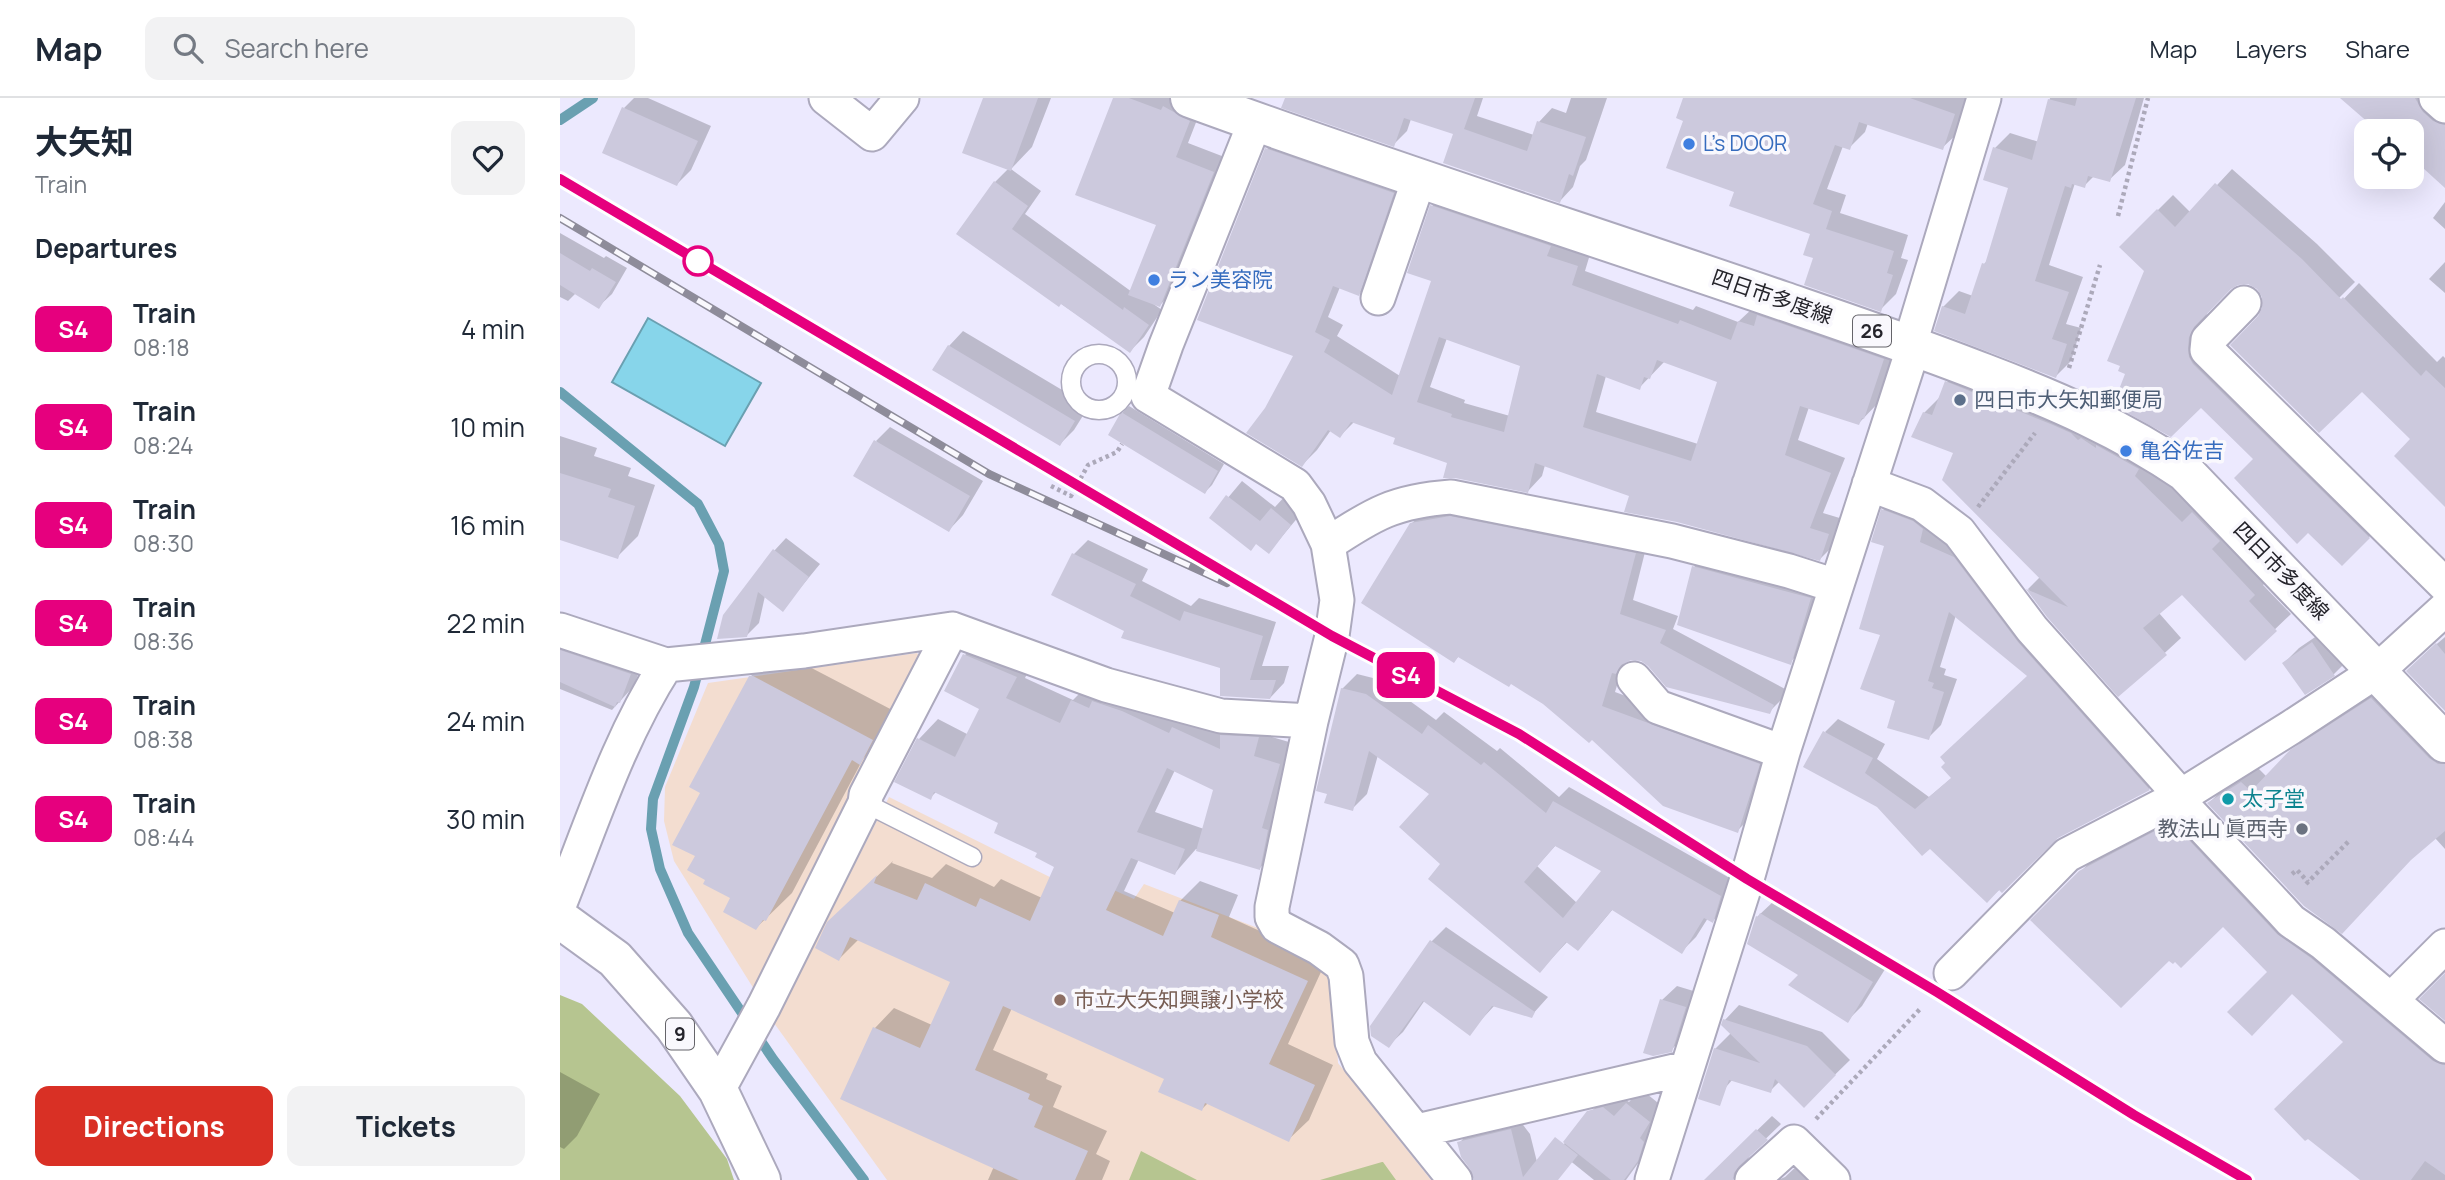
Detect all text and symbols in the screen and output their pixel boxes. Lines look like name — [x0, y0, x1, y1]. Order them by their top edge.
search box — [145, 17, 635, 80]
text: Map — [35, 26, 103, 71]
icon: search — [169, 29, 207, 67]
text: Search here — [225, 30, 369, 66]
text: Map — [2150, 32, 2197, 65]
text: Layers — [2235, 32, 2307, 65]
text: Share — [2345, 32, 2410, 65]
text: 大矢知 — [35, 119, 134, 164]
map controls — [2354, 119, 2424, 189]
button: locate — [2354, 119, 2424, 189]
button: heart — [451, 121, 525, 195]
place label: L's DOOR — [1703, 129, 1787, 157]
marker: L's DOOR — [1681, 136, 1697, 152]
text: Train — [35, 168, 87, 200]
text: Departures — [35, 230, 177, 266]
unlabelled marker — [683, 246, 713, 276]
street label: 四日市多度線 — [1708, 262, 1836, 330]
place label: ラン美容院 — [1168, 265, 1273, 293]
marker: ラン美容院 — [1146, 272, 1162, 288]
text: Train — [133, 295, 196, 331]
text: 4 min — [461, 311, 525, 347]
text: S4 — [58, 312, 89, 345]
road number: 26 — [1853, 316, 1891, 346]
text: 08:18 — [133, 331, 190, 363]
place label: 四日市大矢知郵便局 — [1974, 385, 2163, 413]
marker: 四日市大矢知郵便局 — [1952, 392, 1968, 408]
text: Train — [133, 393, 196, 429]
text: 10 min — [450, 409, 525, 445]
text: S4 — [58, 410, 89, 443]
text: 08:24 — [133, 429, 193, 461]
place label: 亀谷佐吉 — [2140, 436, 2224, 464]
marker: 亀谷佐吉 — [2118, 443, 2134, 459]
text: Train — [133, 491, 196, 527]
text: 16 min — [450, 507, 525, 543]
text: S4 — [58, 508, 89, 541]
street label: 四日市多度線 — [2228, 515, 2336, 625]
text: 08:30 — [133, 527, 194, 559]
text: Train — [133, 589, 196, 625]
text: 22 min — [447, 605, 525, 641]
text: S4 — [58, 606, 89, 639]
text: 08:36 — [133, 625, 194, 657]
line badge: S4 — [1374, 652, 1438, 698]
text: S4 — [1391, 658, 1421, 691]
text: Train — [133, 687, 196, 723]
text: 24 min — [447, 703, 525, 739]
text: S4 — [58, 704, 89, 737]
text: 08:38 — [133, 723, 193, 755]
place label: 太子堂 — [2242, 784, 2305, 812]
text: Train — [133, 785, 196, 821]
marker: 太子堂 — [2220, 791, 2236, 807]
text: 30 min — [446, 801, 525, 837]
text: S4 — [58, 802, 89, 835]
place label: 教法山 眞西寺 — [2158, 814, 2288, 842]
text: 08:44 — [133, 821, 195, 853]
marker: 教法山 眞西寺 — [2294, 821, 2310, 837]
place label: 市立大矢知興譲小学校 — [1074, 985, 1284, 1013]
marker: 市立大矢知興譲小学校 — [1052, 992, 1068, 1008]
road number: 9 — [666, 1018, 694, 1050]
button: Directions — [35, 1086, 273, 1166]
button: Tickets — [287, 1086, 525, 1166]

